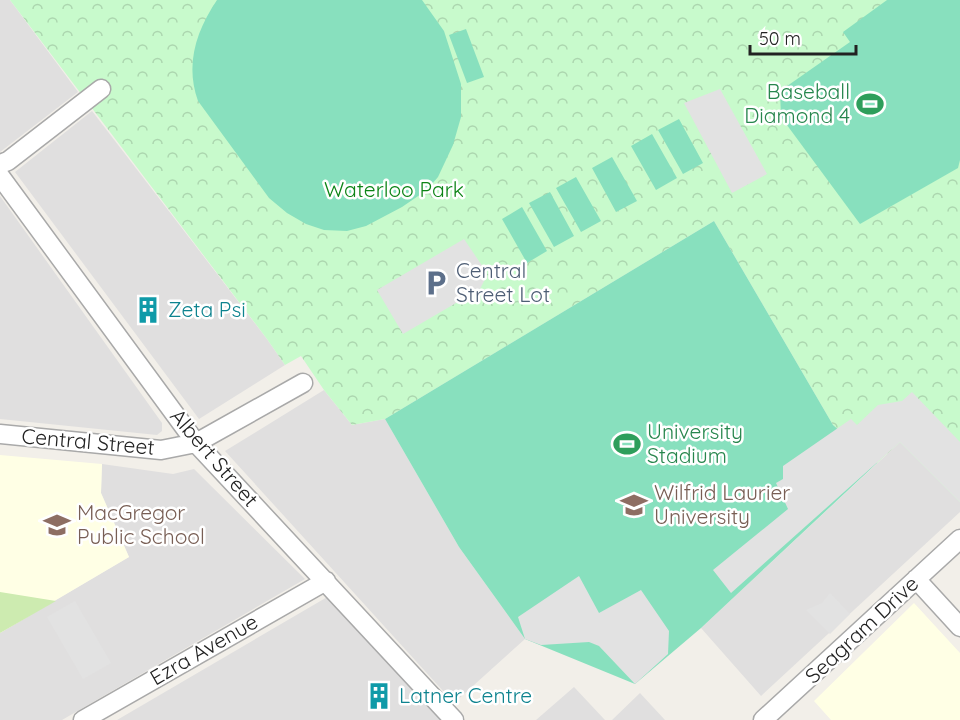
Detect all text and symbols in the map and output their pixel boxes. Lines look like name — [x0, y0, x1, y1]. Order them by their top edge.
scale bar — [750, 18, 856, 56]
text: 50 m — [759, 27, 801, 50]
place label: Baseball Diamond 4 — [744, 78, 850, 128]
sports icon: Baseball Diamond 4 — [855, 89, 885, 119]
park label: Waterloo Park — [324, 176, 464, 202]
place label: Central Street Lot — [456, 257, 550, 307]
parking icon: Central Street Lot — [421, 268, 451, 298]
building icon: Zeta Psi — [133, 295, 163, 325]
place label: Zeta Psi — [168, 296, 246, 322]
street label: Albert Street — [165, 403, 264, 512]
place label: University Stadium — [647, 418, 743, 468]
street label: Central Street — [21, 422, 156, 460]
sports icon: University Stadium — [612, 429, 642, 459]
place label: Wilfrid Laurier University — [654, 479, 790, 529]
school or university icon: Wilfrid Laurier University — [619, 490, 649, 520]
place label: MacGregor Public School — [77, 499, 205, 549]
school or university icon: MacGregor Public School — [42, 510, 72, 540]
street label: Seagram Drive — [799, 570, 923, 688]
street label: Ezra Avenue — [145, 608, 262, 690]
building icon: Latner Centre — [364, 681, 394, 711]
place label: Latner Centre — [399, 682, 532, 708]

